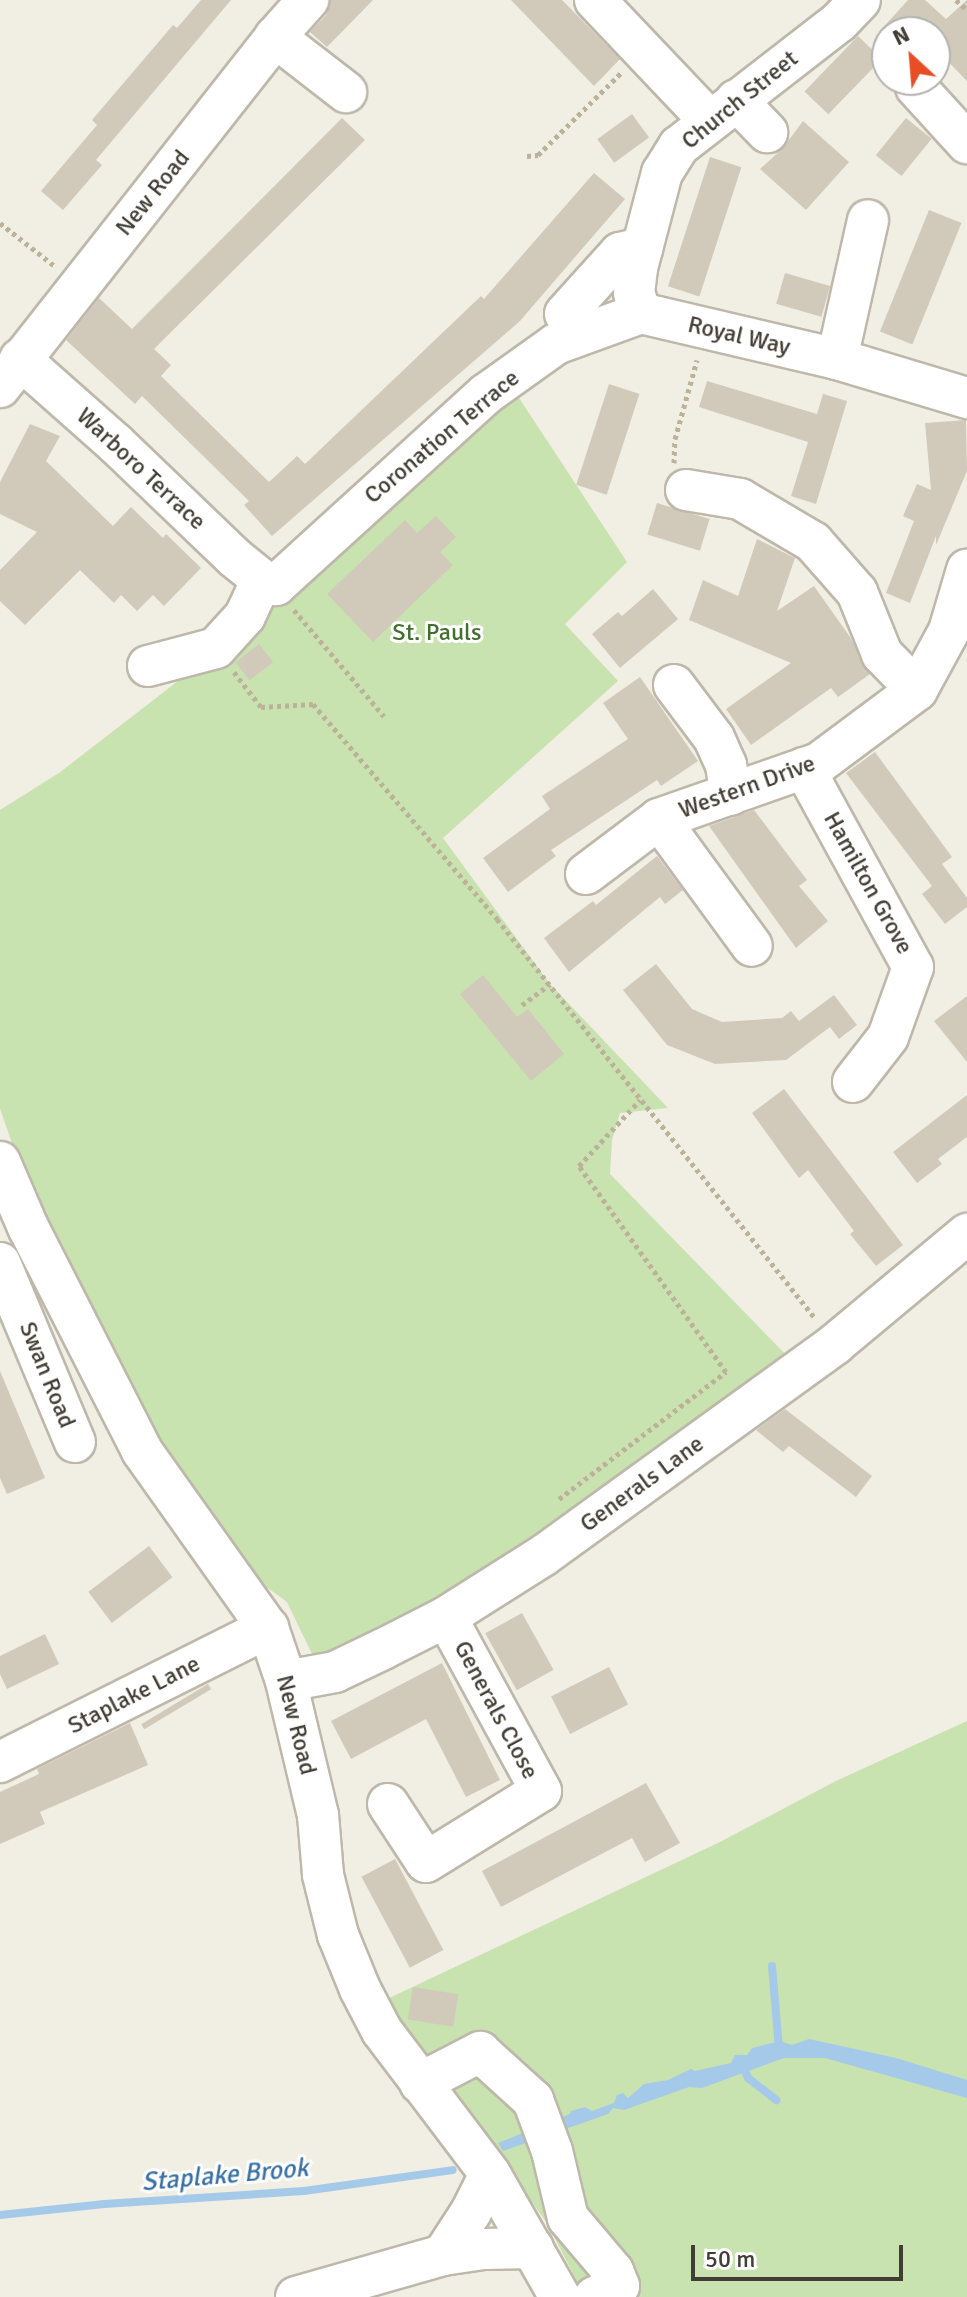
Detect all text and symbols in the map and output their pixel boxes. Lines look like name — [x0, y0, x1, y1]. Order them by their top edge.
north arrow — [871, 16, 951, 96]
text: N — [888, 20, 914, 51]
street label: Church Street — [676, 44, 804, 156]
street label: New Road — [110, 144, 196, 242]
street label: Royal Way — [685, 310, 793, 362]
street label: Coronation Terrace — [359, 364, 525, 510]
street label: Warboro Terrace — [70, 402, 212, 536]
park label: St. Pauls — [392, 619, 482, 647]
street label: Western Drive — [675, 749, 819, 825]
street label: Hamilton Grove — [817, 807, 919, 959]
street label: Swan Road — [13, 1318, 81, 1432]
street label: Generals Lane — [575, 1430, 709, 1538]
street label: Generals Close — [447, 1636, 545, 1784]
street label: Staplake Lane — [63, 1649, 205, 1741]
street label: New Road — [270, 1672, 322, 1778]
water label: Staplake Brook — [140, 2153, 310, 2199]
scale bar — [695, 2229, 907, 2279]
text: 50 m — [705, 2244, 755, 2274]

